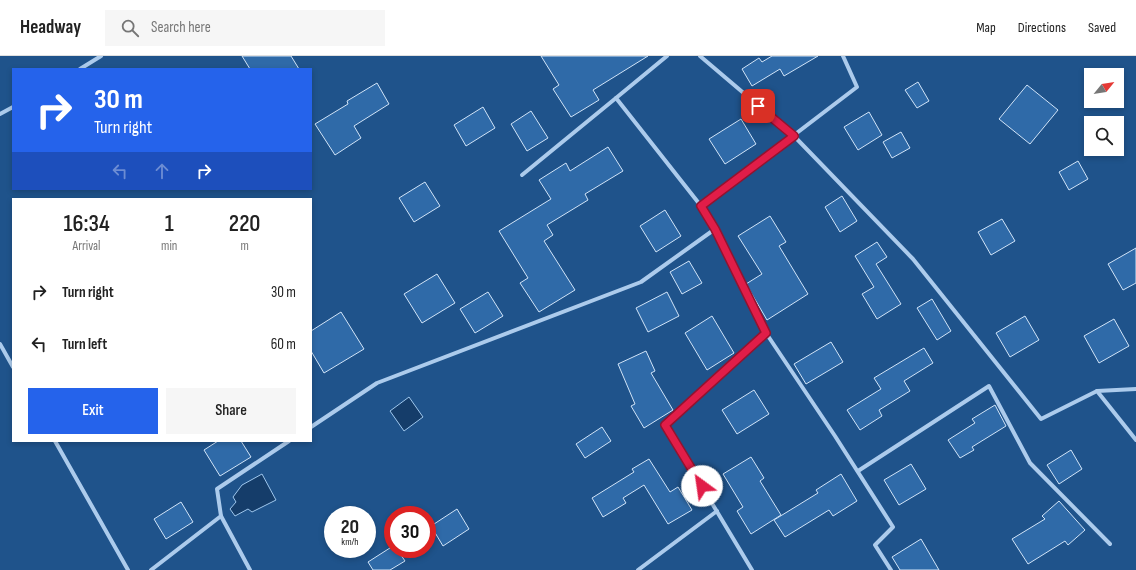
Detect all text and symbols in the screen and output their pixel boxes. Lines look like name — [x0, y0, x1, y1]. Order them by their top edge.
search box — [105, 10, 385, 46]
text: Headway — [20, 16, 81, 39]
icon: search — [119, 17, 141, 39]
text: Search here — [151, 18, 211, 37]
text: Map — [976, 19, 996, 36]
text: Directions — [1018, 19, 1066, 36]
text: Saved — [1088, 19, 1116, 36]
north arrow — [1084, 68, 1124, 108]
map controls — [1084, 68, 1124, 156]
text: 30 m — [94, 83, 143, 116]
icon: right — [28, 84, 80, 136]
pin — [741, 89, 775, 123]
icon: arrive — [747, 95, 769, 117]
button: search — [1084, 116, 1124, 156]
text: Turn right — [94, 117, 152, 138]
icon: left — [109, 160, 131, 182]
icon: ahead — [151, 160, 173, 182]
icon: right — [193, 160, 215, 182]
text: 16:34 — [63, 209, 110, 238]
text: 1 — [165, 209, 174, 238]
text: 220 — [229, 209, 261, 238]
text: Arrival — [73, 238, 101, 254]
text: min — [161, 238, 177, 254]
text: m — [241, 238, 249, 254]
icon: right — [28, 281, 50, 303]
text: Turn right — [62, 283, 114, 302]
text: 30 m — [271, 283, 296, 302]
icon: left — [28, 333, 50, 355]
text: Turn left — [62, 335, 107, 354]
text: 60 m — [271, 335, 296, 354]
button: Exit — [28, 388, 158, 434]
button: Share — [166, 388, 296, 434]
position arrow — [681, 465, 723, 507]
speed limit sign: 30 — [384, 506, 436, 558]
text: 20 — [341, 515, 359, 539]
text: km/h — [341, 536, 359, 548]

